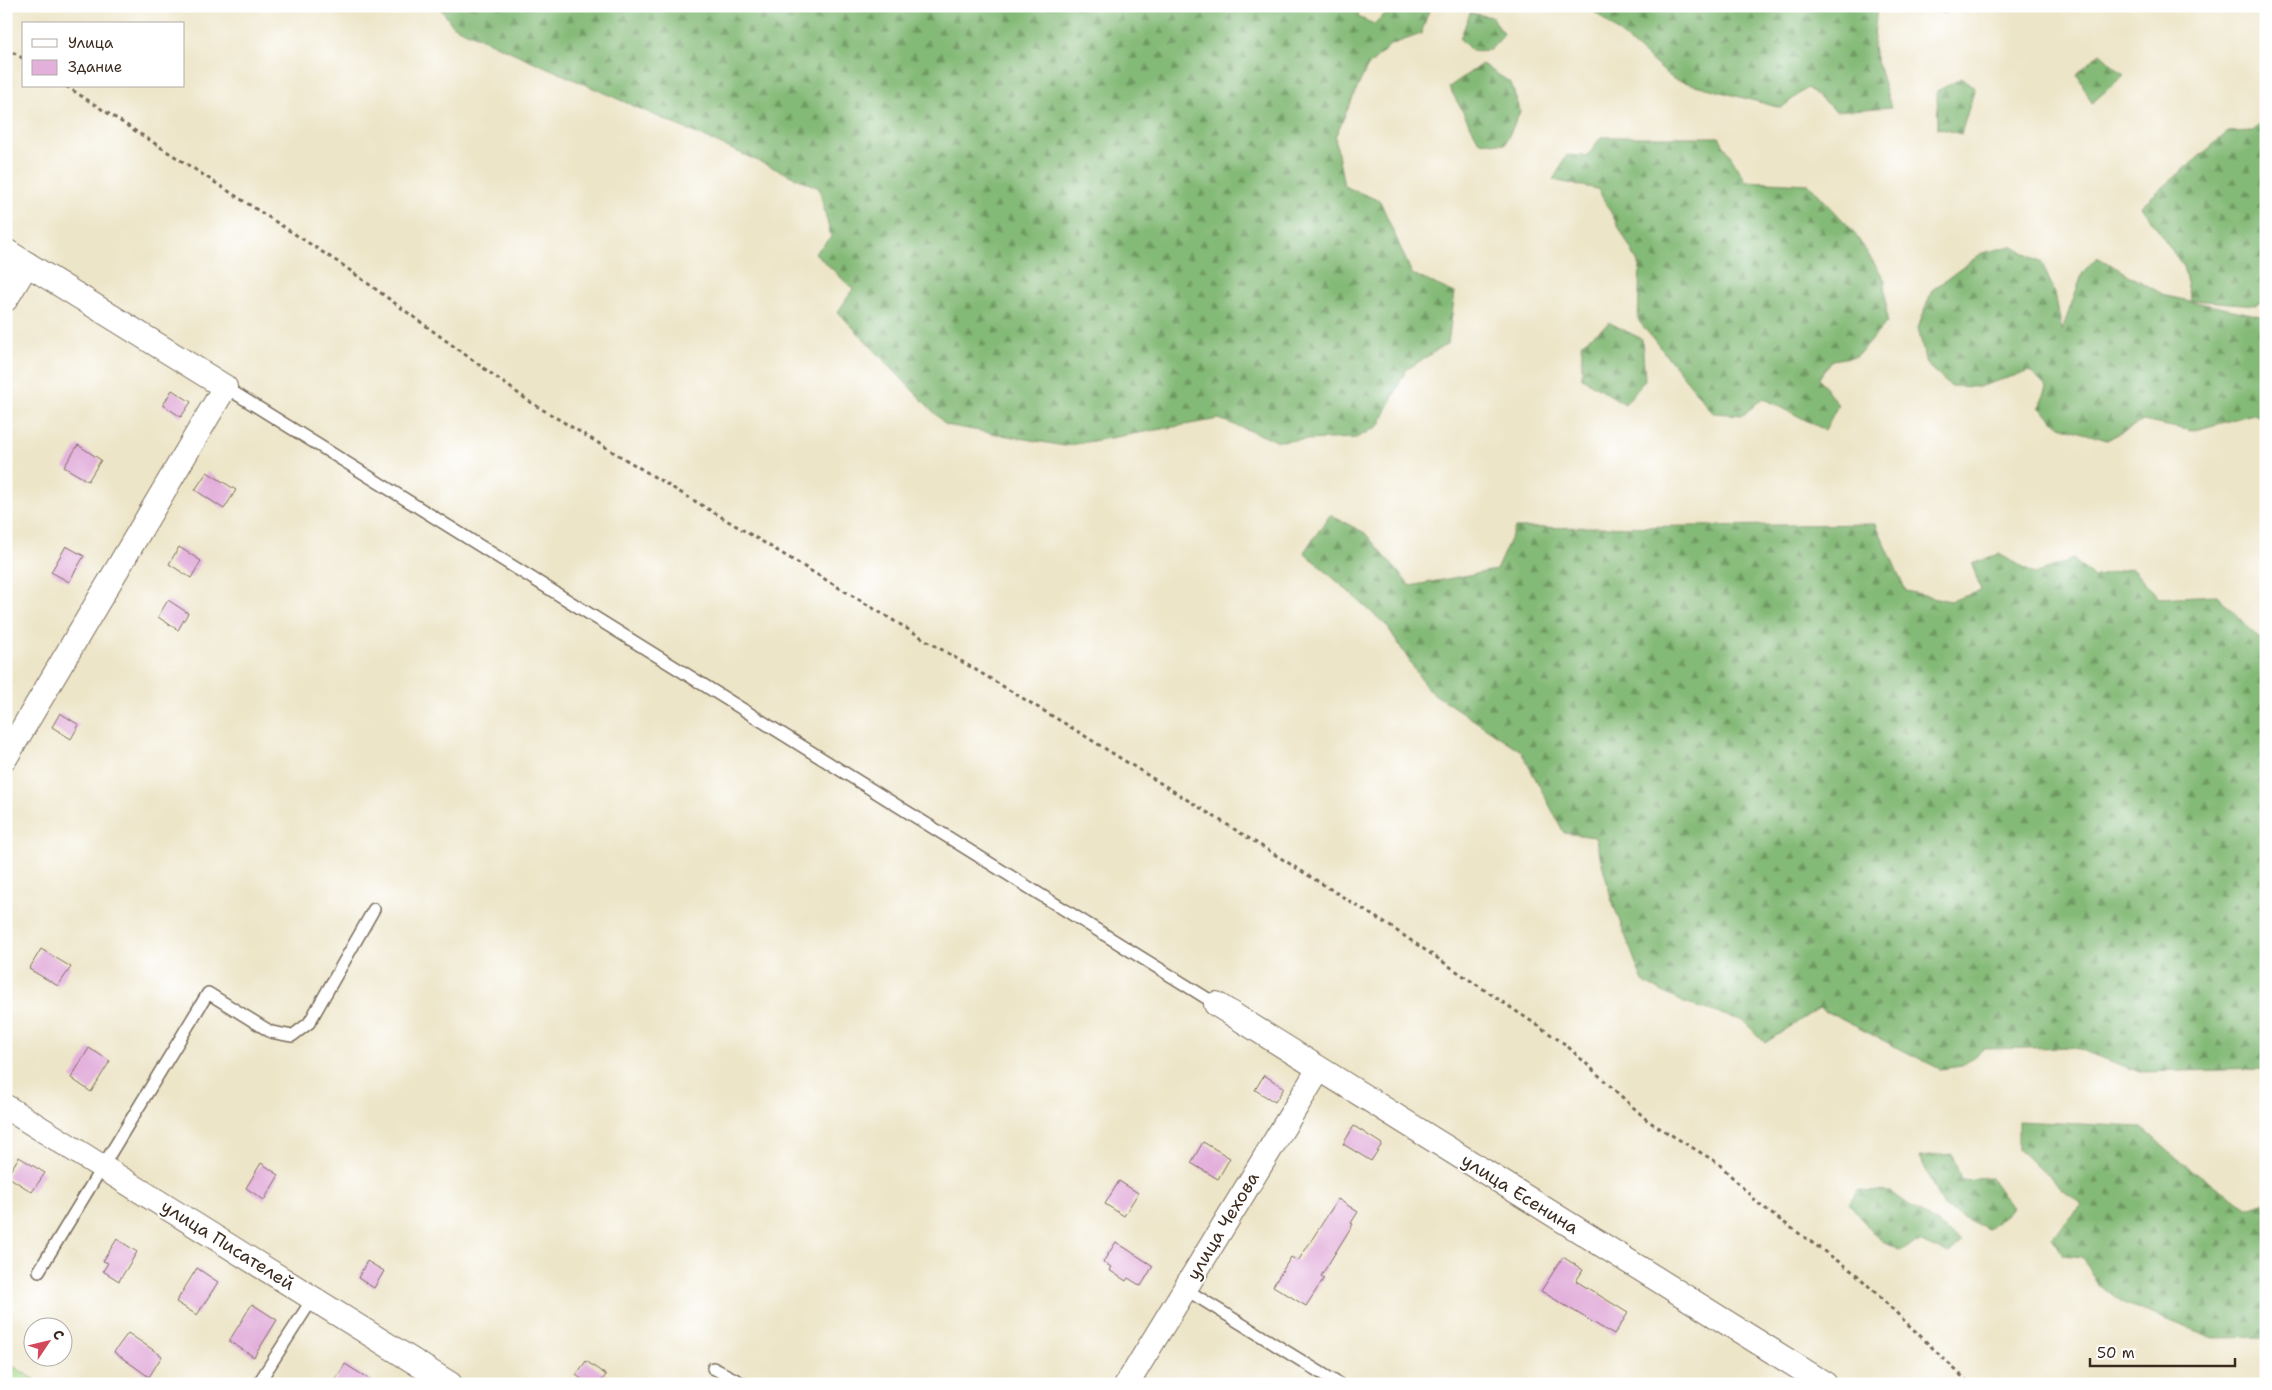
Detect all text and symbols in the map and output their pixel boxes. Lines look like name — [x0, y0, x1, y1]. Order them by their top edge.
legend — [22, 22, 185, 88]
text: Улица — [68, 33, 114, 53]
text: Здание — [68, 57, 122, 77]
street label: улица Есенина — [1457, 1148, 1583, 1240]
street label: улица Чехова — [1181, 1167, 1265, 1285]
street label: улица Писателей — [157, 1194, 300, 1296]
north arrow — [22, 1318, 72, 1368]
text: С — [49, 1326, 68, 1343]
scale bar — [2090, 1335, 2234, 1367]
text: 50 m — [2097, 1343, 2135, 1363]

